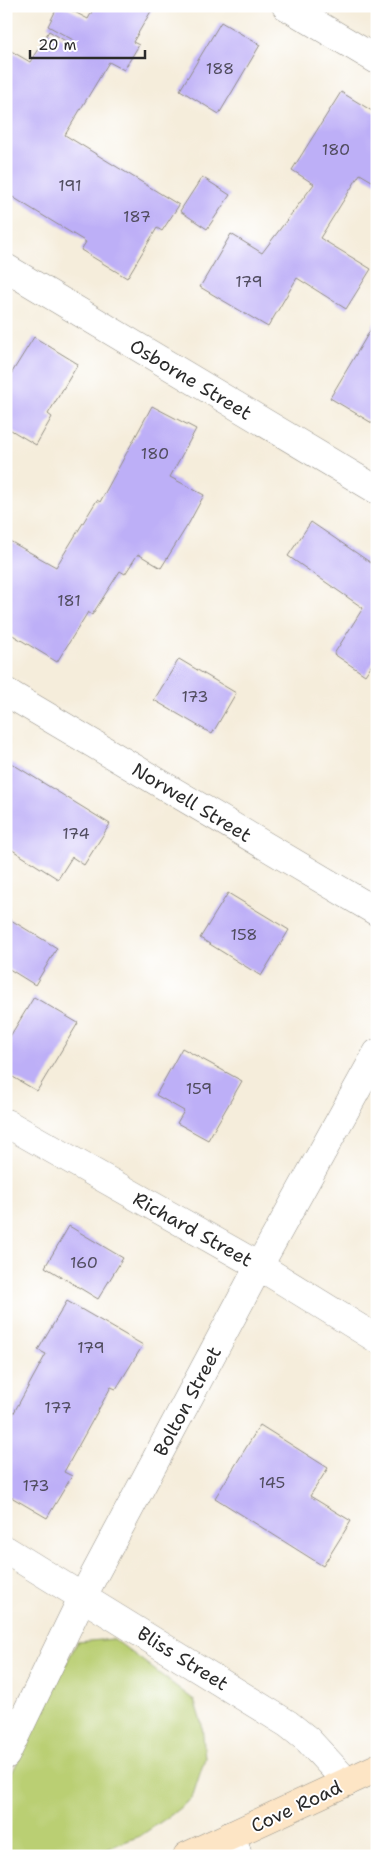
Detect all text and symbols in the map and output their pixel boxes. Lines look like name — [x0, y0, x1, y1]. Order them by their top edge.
scale bar — [30, 28, 145, 60]
text: 20 m — [38, 35, 77, 55]
house number: 188 — [206, 58, 234, 79]
house number: 180 — [322, 139, 350, 160]
house number: 191 — [58, 175, 82, 196]
house number: 187 — [123, 206, 151, 227]
house number: 179 — [235, 271, 263, 292]
street label: Osborne Street — [125, 333, 256, 426]
house number: 180 — [141, 443, 169, 464]
house number: 181 — [57, 590, 81, 611]
house number: 173 — [181, 686, 209, 707]
street label: Norwell Street — [127, 757, 256, 848]
house number: 174 — [62, 823, 90, 844]
house number: 158 — [230, 924, 258, 945]
house number: 159 — [186, 1078, 212, 1099]
street label: Richard Street — [128, 1186, 257, 1273]
house number: 160 — [70, 1252, 98, 1273]
house number: 179 — [77, 1337, 105, 1358]
street label: Bolton Street — [148, 1342, 227, 1461]
house number: 177 — [44, 1397, 72, 1418]
house number: 145 — [259, 1472, 285, 1493]
house number: 173 — [22, 1475, 50, 1496]
street label: Bliss Street — [132, 1621, 233, 1696]
street label: Cove Road — [247, 1775, 346, 1838]

